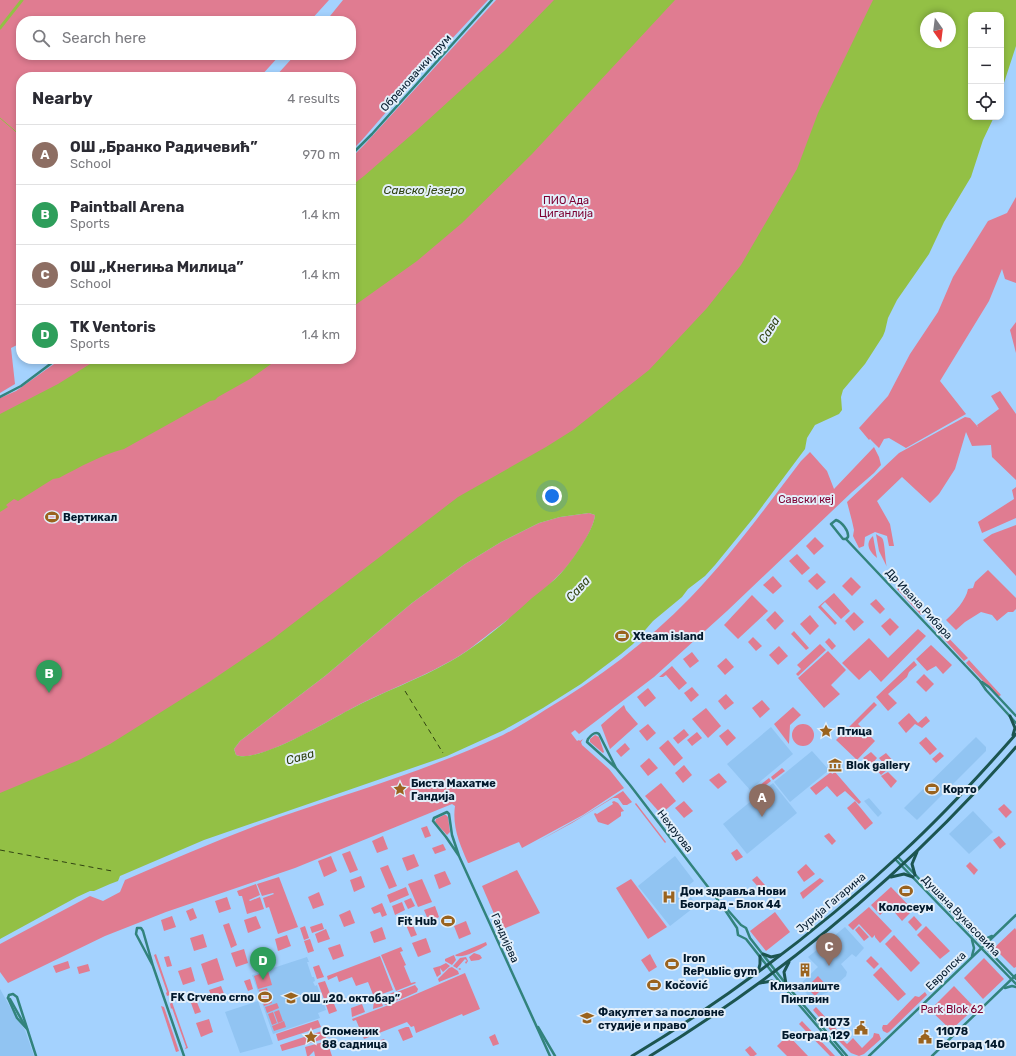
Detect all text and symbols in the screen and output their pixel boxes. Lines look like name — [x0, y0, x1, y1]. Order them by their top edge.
north arrow — [920, 12, 956, 48]
map controls — [968, 12, 1004, 120]
button: + — [968, 12, 1004, 48]
search box — [16, 16, 356, 60]
icon: search — [30, 27, 52, 49]
text: Search here — [62, 29, 146, 47]
street label: Обреновачки друм — [378, 32, 454, 114]
button: − — [968, 48, 1004, 84]
button: locate — [968, 84, 1004, 120]
text: Nearby — [32, 88, 93, 108]
text: 4 results — [287, 91, 340, 106]
text: ОШ „Бранко Радичевић” — [70, 138, 258, 156]
text: A — [40, 147, 50, 162]
text: 970 m — [303, 147, 340, 162]
text: School — [70, 156, 111, 171]
water label: Савско језеро — [383, 183, 465, 197]
park label: ПИО Ада Циганлија — [539, 194, 593, 220]
text: Paintball Arena — [70, 198, 184, 216]
text: B — [40, 207, 50, 222]
text: 1.4 km — [302, 207, 340, 222]
text: Sports — [70, 216, 110, 231]
text: ОШ „Кнегиња Милица” — [70, 258, 244, 276]
text: C — [40, 267, 50, 282]
text: 1.4 km — [302, 267, 340, 282]
text: School — [70, 276, 111, 291]
water label: Сава — [755, 314, 783, 346]
text: TK Ventoris — [70, 318, 156, 336]
text: D — [40, 327, 50, 342]
text: 1.4 km — [302, 327, 340, 342]
text: Sports — [70, 336, 110, 351]
your location — [542, 486, 562, 506]
park label: Савски кеј — [778, 493, 834, 506]
sports icon: Вертикал — [44, 509, 60, 525]
place label: Вертикал — [63, 511, 117, 524]
street label: Др Ивана Рибара — [883, 566, 955, 642]
water label: Сава — [563, 574, 593, 604]
sports icon: Xteam island — [614, 628, 630, 644]
place label: Xteam island — [633, 630, 704, 643]
pin: B — [36, 660, 62, 693]
place icon: Птица — [818, 723, 834, 739]
place label: Птица — [837, 725, 872, 738]
water label: Сава — [284, 746, 316, 768]
museum icon: Blok gallery — [827, 757, 843, 773]
place label: Blok gallery — [846, 759, 911, 772]
place label: Биста Махатме Гандија — [411, 777, 496, 803]
place icon: Биста Махатме Гандија — [392, 781, 408, 797]
sports icon: Корто — [924, 781, 940, 797]
place label: Корто — [943, 783, 977, 796]
pin: A — [749, 784, 775, 817]
street label: Нехруова — [654, 807, 696, 855]
street label: Јурија Гагарина — [794, 870, 868, 936]
street label: Душана Вукасовића — [919, 873, 1003, 959]
sports icon: Колосеум — [898, 883, 914, 899]
place label: Дом здравља Нови Београд - Блок 44 — [680, 885, 786, 911]
hospital icon: Дом здравља Нови Београд - Блок 44 — [661, 889, 677, 905]
place label: Колосеум — [879, 901, 933, 914]
street label: Гандијева — [488, 911, 522, 965]
sports icon: Fit Hub — [440, 913, 456, 929]
place label: Fit Hub — [397, 915, 437, 928]
pin: C — [816, 933, 842, 966]
pin: D — [250, 947, 276, 980]
street label: Европска — [923, 949, 969, 993]
place label: Iron RePublic gym — [683, 952, 757, 978]
sports icon: Iron RePublic gym — [664, 956, 680, 972]
building icon: Клизалиште Пингвин — [797, 962, 813, 978]
sports icon: Kočović — [646, 977, 662, 993]
place label: Kočović — [665, 979, 708, 992]
place label: Клизалиште Пингвин — [770, 980, 840, 1006]
sports icon: FK Crveno crno — [257, 989, 273, 1005]
school or university icon: ОШ „20. октобар” — [283, 990, 299, 1006]
place label: FK Crveno crno — [171, 991, 254, 1004]
place label: ОШ „20. октобар” — [302, 992, 401, 1005]
park label: Park Blok 62 — [920, 1003, 984, 1016]
place label: Факултет за пословне студије и право — [598, 1006, 725, 1032]
school or university icon: Факултет за пословне студије и право — [579, 1010, 595, 1026]
place label: 11073 Београд 129 — [782, 1016, 850, 1042]
public building icon: 11073 Београд 129 — [853, 1020, 869, 1036]
place label: Споменик 88 садница — [322, 1025, 387, 1051]
place label: 11078 Београд 140 — [936, 1025, 1005, 1051]
place icon: Споменик 88 садница — [303, 1029, 319, 1045]
public building icon: 11078 Београд 140 — [917, 1029, 933, 1045]

